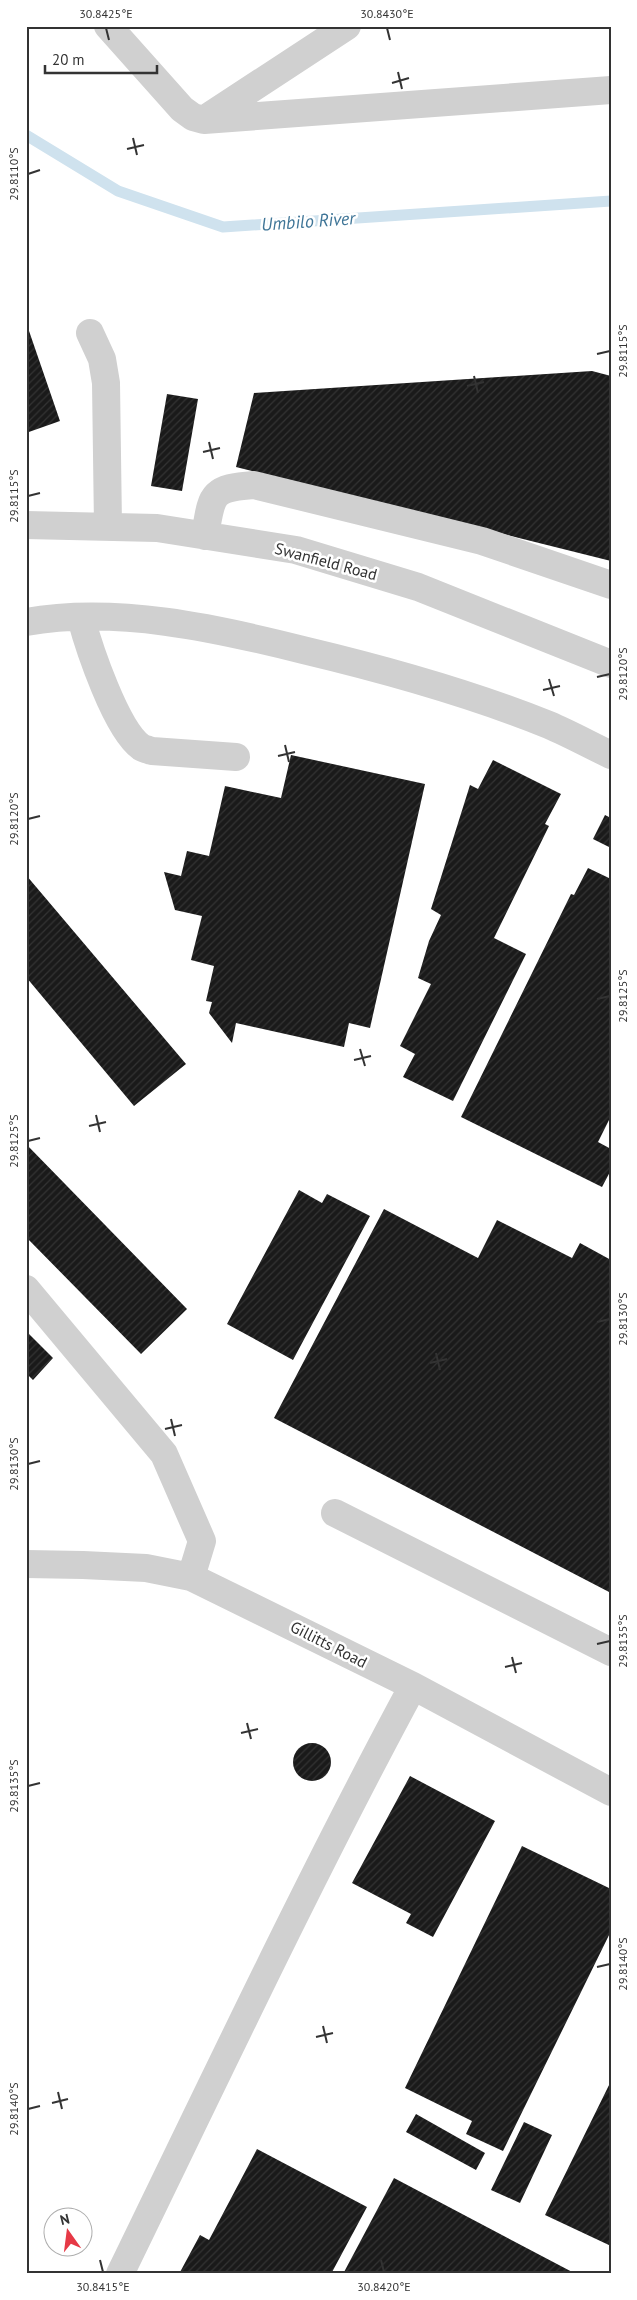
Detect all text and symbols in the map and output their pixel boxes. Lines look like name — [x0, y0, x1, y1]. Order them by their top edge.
text: 30.8425°E — [79, 6, 133, 21]
text: 30.8430°E — [360, 6, 414, 21]
scale bar — [45, 42, 158, 74]
text: 20 m — [52, 50, 85, 69]
text: 29.8110°S — [6, 147, 21, 201]
water label: Umbilo River — [260, 206, 357, 236]
text: 29.8115°S — [615, 324, 630, 378]
text: 29.8115°S — [6, 469, 21, 523]
street label: Swanfield Road — [273, 538, 379, 584]
text: 29.8120°S — [615, 647, 630, 701]
text: 29.8120°S — [6, 792, 21, 846]
text: 29.8125°S — [615, 969, 630, 1023]
text: 29.8125°S — [6, 1114, 21, 1168]
text: 29.8130°S — [615, 1292, 630, 1346]
text: 29.8130°S — [6, 1437, 21, 1491]
text: 29.8135°S — [615, 1614, 630, 1668]
street label: Gillitts Road — [287, 1616, 371, 1672]
text: 29.8135°S — [6, 1759, 21, 1813]
text: 29.8140°S — [615, 1937, 630, 1991]
text: 29.8140°S — [6, 2082, 21, 2136]
north arrow — [42, 2208, 92, 2258]
text: N — [58, 2210, 71, 2229]
text: 30.8415°E — [76, 2279, 130, 2294]
text: 30.8420°E — [357, 2279, 411, 2294]

